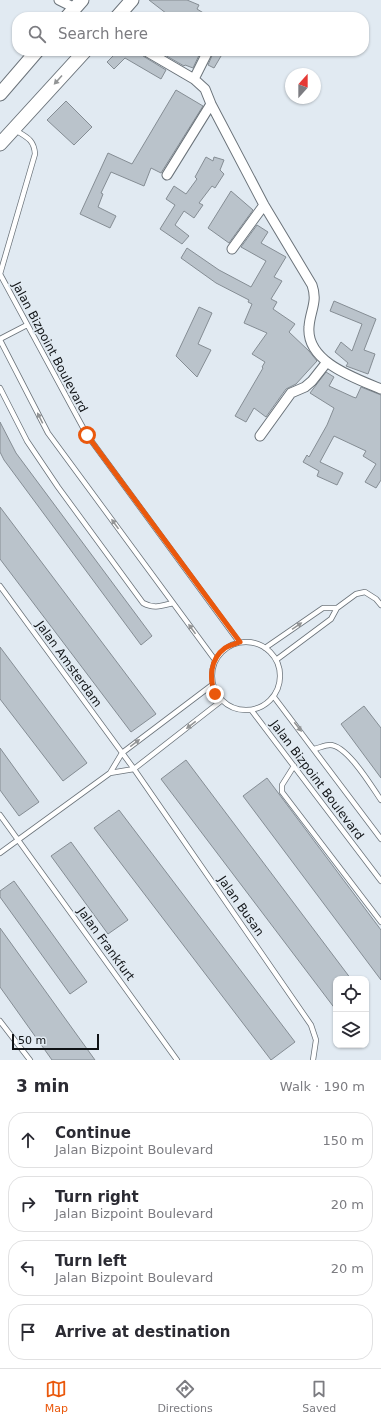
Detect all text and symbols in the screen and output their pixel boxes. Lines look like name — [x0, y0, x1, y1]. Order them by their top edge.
search box — [12, 12, 369, 56]
icon: search — [26, 23, 48, 45]
text: Search here — [58, 25, 148, 43]
north arrow — [285, 68, 321, 104]
one-way arrow — [54, 75, 63, 84]
street label: Jalan Bizpoint Boulevard — [9, 278, 90, 415]
one-way arrow — [37, 412, 43, 423]
route start — [78, 426, 96, 444]
one-way arrow — [111, 519, 119, 529]
street label: Jalan Amsterdam — [33, 618, 105, 710]
one-way arrow — [292, 622, 303, 630]
one-way arrow — [187, 623, 196, 634]
route end — [206, 685, 224, 703]
street label: Jalan Bizpoint Boulevard — [267, 717, 367, 843]
one-way arrow — [185, 721, 196, 730]
one-way arrow — [294, 722, 302, 733]
one-way arrow — [130, 739, 140, 747]
street label: Jalan Busan — [215, 872, 267, 939]
street label: Jalan Frankfurt — [74, 904, 138, 984]
map controls — [333, 976, 369, 1048]
button: locate — [333, 976, 369, 1012]
button: layers — [333, 1012, 369, 1048]
scale bar — [12, 1032, 99, 1051]
text: 50 m — [18, 1034, 46, 1047]
text: 3 min — [16, 1076, 69, 1096]
text: Walk · 190 m — [280, 1079, 365, 1094]
text: Continue — [55, 1124, 131, 1142]
icon: ahead — [17, 1129, 39, 1151]
text: 150 m — [322, 1133, 364, 1148]
text: Jalan Bizpoint Boulevard — [55, 1142, 213, 1157]
text: Turn right — [55, 1188, 139, 1206]
icon: right — [17, 1193, 39, 1215]
text: 20 m — [331, 1197, 364, 1212]
text: Jalan Bizpoint Boulevard — [55, 1206, 213, 1221]
text: Turn left — [55, 1252, 127, 1270]
icon: left — [17, 1257, 39, 1279]
text: 20 m — [331, 1261, 364, 1276]
text: Jalan Bizpoint Boulevard — [55, 1270, 213, 1285]
icon: arrive — [17, 1321, 39, 1343]
text: Arrive at destination — [55, 1323, 230, 1341]
tab: Map — [45, 1378, 68, 1415]
tab: Directions — [157, 1378, 213, 1415]
tab: Saved — [302, 1378, 336, 1415]

